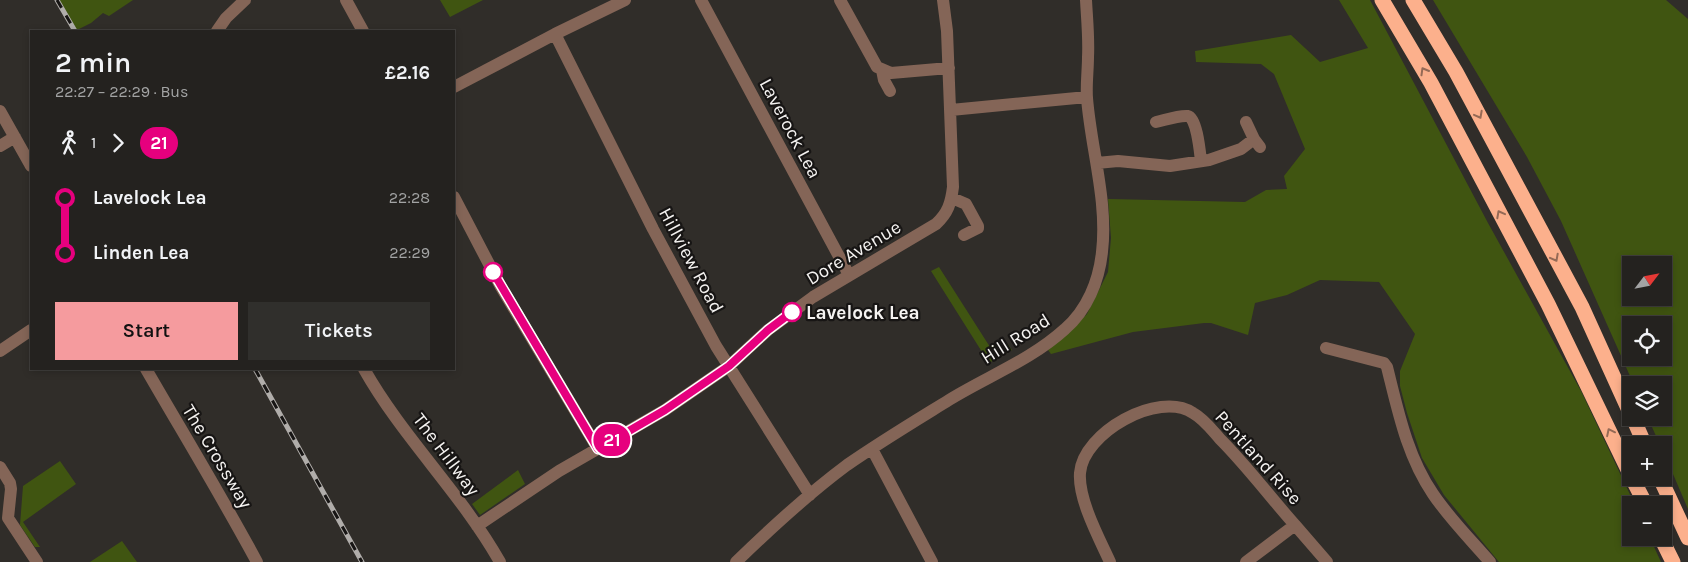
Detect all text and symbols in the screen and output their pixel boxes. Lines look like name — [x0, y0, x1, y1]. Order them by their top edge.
text: 2 min — [55, 46, 131, 79]
text: £2.16 — [385, 62, 430, 84]
one-way arrow — [1420, 68, 1430, 77]
street label: Laverock Lea — [755, 75, 826, 182]
text: 22:27 – 22:29 · Bus — [55, 82, 188, 101]
one-way arrow — [1472, 109, 1482, 118]
icon: walk — [55, 129, 83, 157]
icon: forward — [104, 129, 132, 157]
text: 21 — [150, 132, 168, 154]
text: 1 — [91, 133, 96, 152]
text: Lavelock Lea — [93, 187, 207, 209]
text: 22:28 — [389, 188, 430, 207]
street label: Hillview Road — [654, 204, 728, 317]
one-way arrow — [1497, 211, 1507, 220]
street label: Dore Avenue — [802, 216, 905, 290]
text: Linden Lea — [93, 242, 189, 264]
text: 22:29 — [389, 243, 430, 262]
one-way arrow — [1549, 253, 1559, 262]
north arrow — [1622, 256, 1672, 306]
map controls — [1622, 256, 1672, 546]
unlabelled marker — [483, 262, 503, 282]
button: Start — [55, 302, 238, 360]
button: Tickets — [248, 302, 430, 360]
marker: Lavelock Lea — [782, 302, 802, 322]
place label: Lavelock Lea — [806, 302, 920, 324]
street label: Hill Road — [977, 309, 1054, 369]
button: locate — [1622, 316, 1672, 366]
button: layers — [1622, 376, 1672, 426]
street label: The Crossway — [178, 401, 257, 513]
street label: Pentland Rise — [1210, 406, 1306, 509]
street label: The Hillway — [408, 409, 484, 500]
line badge: 21 — [590, 424, 634, 456]
one-way arrow — [1606, 428, 1616, 437]
text: 21 — [603, 429, 621, 451]
button: + — [1622, 436, 1672, 486]
button: − — [1622, 496, 1672, 546]

